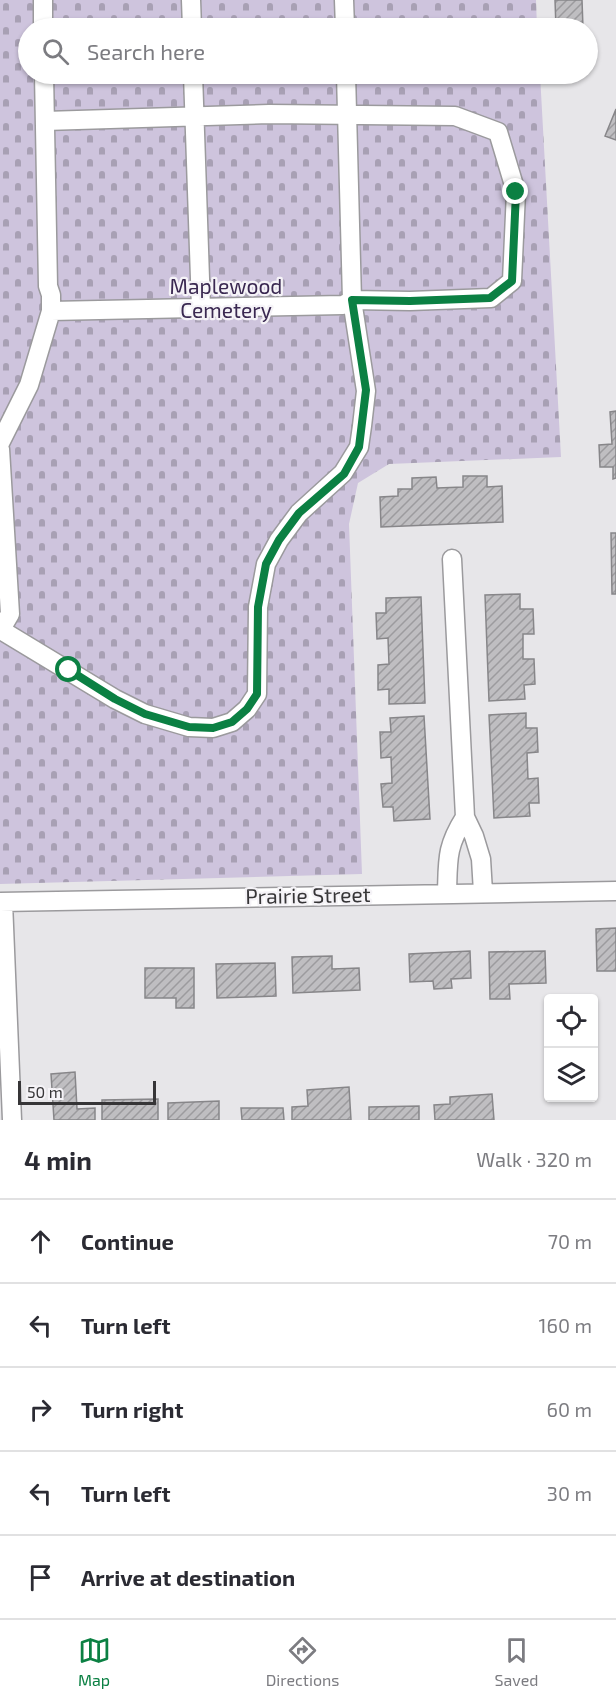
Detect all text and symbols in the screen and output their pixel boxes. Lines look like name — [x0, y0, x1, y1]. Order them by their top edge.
search box — [18, 18, 598, 84]
icon: search — [39, 35, 72, 68]
text: Search here — [87, 38, 205, 64]
route end — [502, 178, 528, 204]
park label: Maplewood Cemetery — [170, 273, 282, 322]
route start — [55, 656, 81, 682]
street label: Prairie Street — [245, 881, 371, 908]
map controls — [544, 994, 598, 1102]
button: locate — [544, 994, 598, 1048]
button: layers — [544, 1048, 598, 1102]
scale bar — [18, 1078, 156, 1106]
text: 50 m — [27, 1082, 63, 1101]
text: 4 min — [24, 1144, 92, 1175]
text: Walk · 320 m — [476, 1147, 592, 1171]
icon: ahead — [24, 1225, 57, 1258]
text: Continue — [81, 1228, 174, 1254]
text: 70 m — [548, 1229, 592, 1253]
icon: left — [24, 1309, 57, 1342]
text: Turn left — [81, 1312, 170, 1338]
text: 160 m — [539, 1313, 592, 1337]
icon: right — [24, 1393, 57, 1426]
text: Turn right — [81, 1396, 183, 1422]
text: 60 m — [547, 1397, 592, 1421]
icon: left — [24, 1477, 57, 1510]
text: Turn left — [81, 1480, 170, 1506]
text: 30 m — [547, 1481, 592, 1505]
icon: arrive — [24, 1561, 57, 1594]
text: Arrive at destination — [81, 1564, 295, 1590]
tab: Map — [78, 1634, 111, 1689]
tab: Directions — [266, 1634, 339, 1689]
tab: Saved — [495, 1634, 538, 1689]

